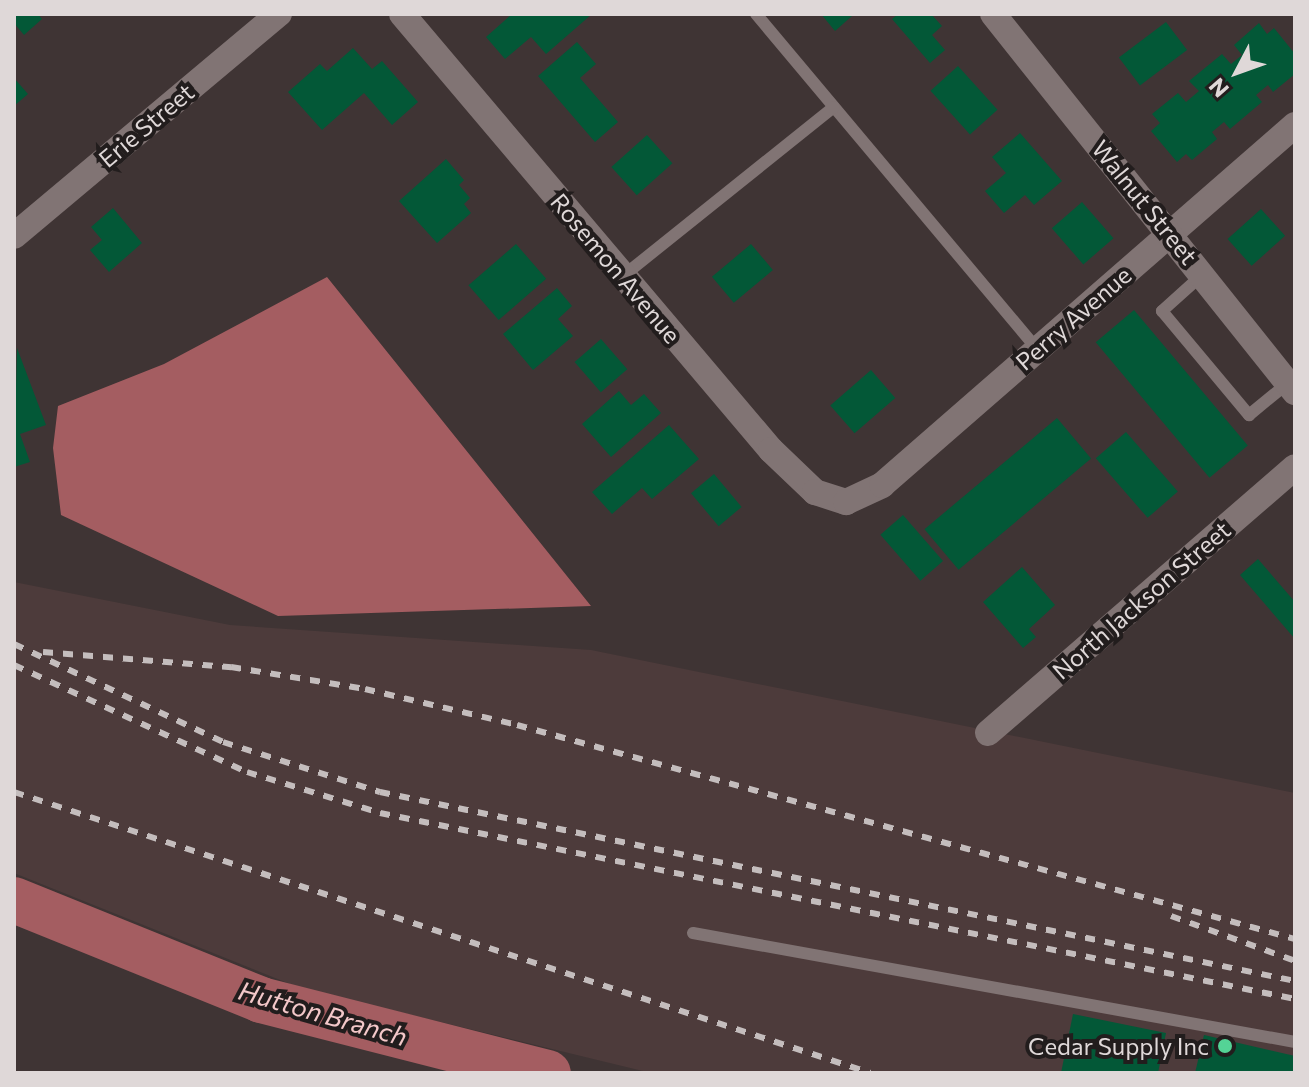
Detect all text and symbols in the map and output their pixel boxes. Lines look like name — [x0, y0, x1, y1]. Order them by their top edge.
north arrow — [1197, 32, 1277, 112]
text: N — [1203, 73, 1234, 103]
street label: Erie Street — [93, 77, 199, 173]
street label: Walnut Street — [1086, 134, 1204, 270]
street label: Rosemon Avenue — [545, 187, 687, 349]
street label: Perry Avenue — [1009, 260, 1137, 376]
street label: North Jackson Street — [1046, 515, 1236, 685]
water label: Hutton Branch — [235, 974, 411, 1052]
place label: Cedar Supply Inc — [1028, 1032, 1209, 1060]
marker: Cedar Supply Inc — [1216, 1037, 1234, 1055]

